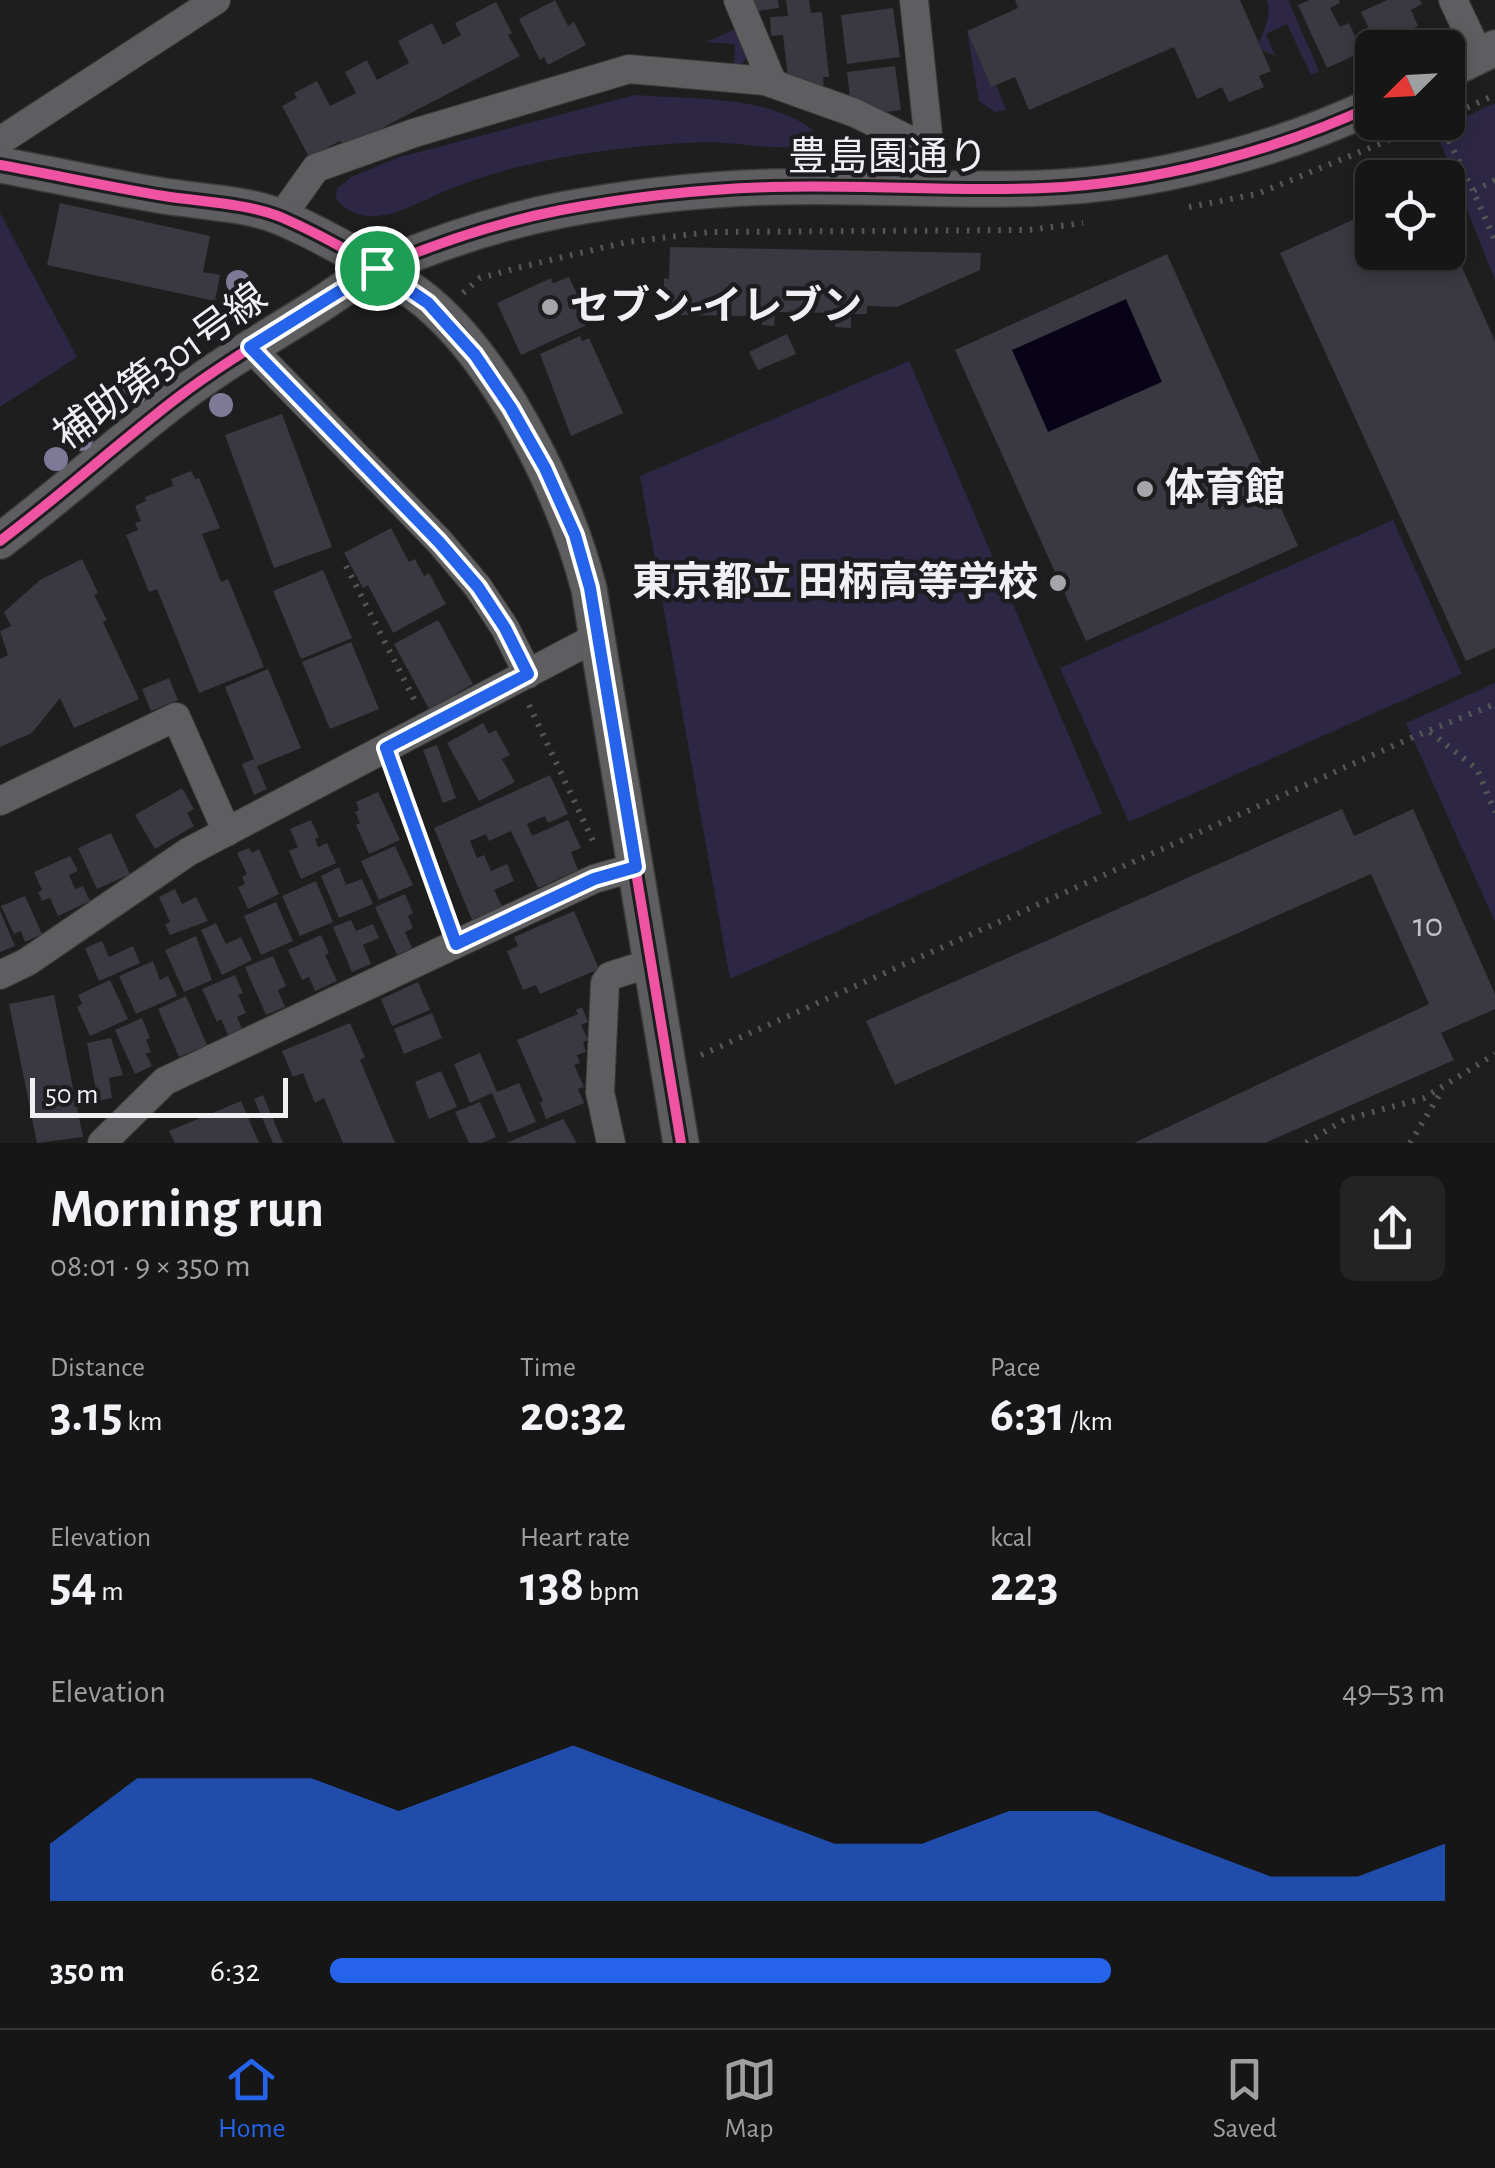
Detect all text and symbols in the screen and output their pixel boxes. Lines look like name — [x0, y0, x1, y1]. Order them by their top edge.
north arrow — [1355, 30, 1465, 140]
map controls — [1355, 30, 1465, 270]
street label: 豊島園通り — [788, 136, 988, 178]
button: locate — [1355, 160, 1465, 270]
pin — [335, 226, 420, 311]
icon: arrive — [350, 241, 405, 296]
street label: 補助第301号線 — [46, 275, 274, 457]
place label: セブン-イレブン — [570, 284, 862, 327]
marker: セブン-イレブン — [539, 296, 561, 318]
place label: 体育館 — [1165, 466, 1285, 509]
marker: 体育館 — [1134, 478, 1156, 500]
place label: 東京都立 田柄高等学校 — [632, 560, 1038, 603]
marker: 東京都立 田柄高等学校 — [1047, 572, 1069, 594]
house number: 10 — [1413, 908, 1443, 943]
scale bar — [30, 1073, 288, 1118]
text: 50 m — [45, 1081, 99, 1109]
button: share — [1340, 1176, 1445, 1281]
text: Morning run — [50, 1182, 324, 1237]
text: 08:01 · 9 × 350 m — [50, 1250, 250, 1282]
text: Distance — [50, 1354, 145, 1382]
text: Time — [520, 1354, 576, 1382]
text: Pace — [990, 1354, 1040, 1382]
text: 3.15 — [50, 1390, 123, 1440]
text: 20:32 — [520, 1390, 626, 1440]
text: 6:31 — [990, 1390, 1065, 1440]
text: km — [123, 1408, 162, 1436]
text: /km — [1065, 1408, 1113, 1436]
text: Elevation — [50, 1524, 151, 1552]
text: Heart rate — [520, 1524, 630, 1552]
text: kcal — [990, 1524, 1033, 1552]
text: 54 — [50, 1560, 97, 1610]
text: 138 — [520, 1560, 584, 1610]
text: 223 — [990, 1560, 1059, 1610]
text: m — [97, 1578, 124, 1606]
text: bpm — [584, 1578, 640, 1606]
text: Elevation — [50, 1676, 166, 1708]
text: 49–53 m — [1342, 1676, 1445, 1708]
text: 350 m — [50, 1955, 125, 1987]
text: 6:32 — [210, 1955, 260, 1987]
tab: Home — [218, 2052, 285, 2146]
tab: Map — [722, 2052, 777, 2146]
tab: Saved — [1213, 2052, 1277, 2146]

